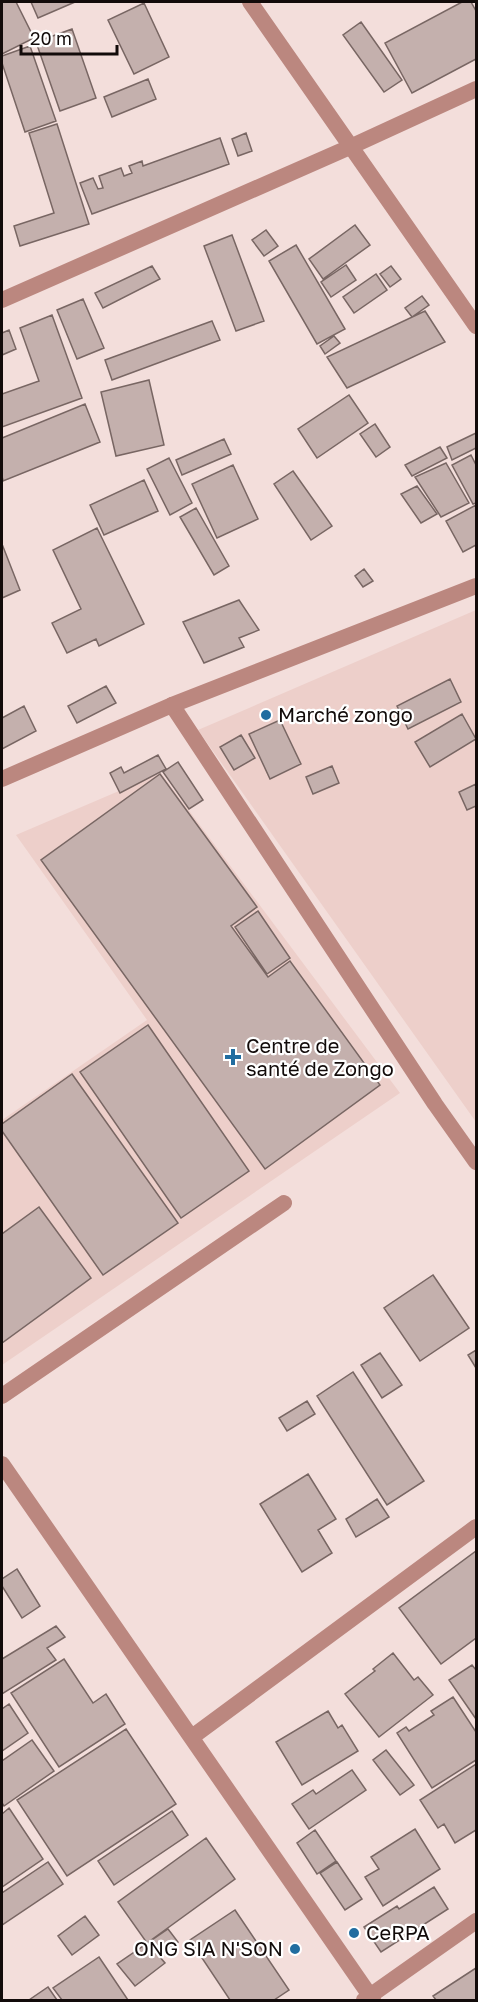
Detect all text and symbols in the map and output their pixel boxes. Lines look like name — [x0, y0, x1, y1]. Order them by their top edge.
scale bar — [21, 18, 117, 56]
text: 20 m — [30, 27, 72, 49]
place label: Marché zongo — [278, 702, 413, 726]
marker: Marché zongo — [259, 708, 273, 722]
place label: Centre de santé de Zongo — [246, 1033, 394, 1080]
marker: Centre de santé de Zongo — [224, 1048, 242, 1066]
place label: CeRPA — [366, 1920, 430, 1944]
marker: CeRPA — [347, 1926, 361, 1940]
place label: ONG SIA N'SON — [134, 1936, 283, 1960]
marker: ONG SIA N'SON — [288, 1942, 302, 1956]

